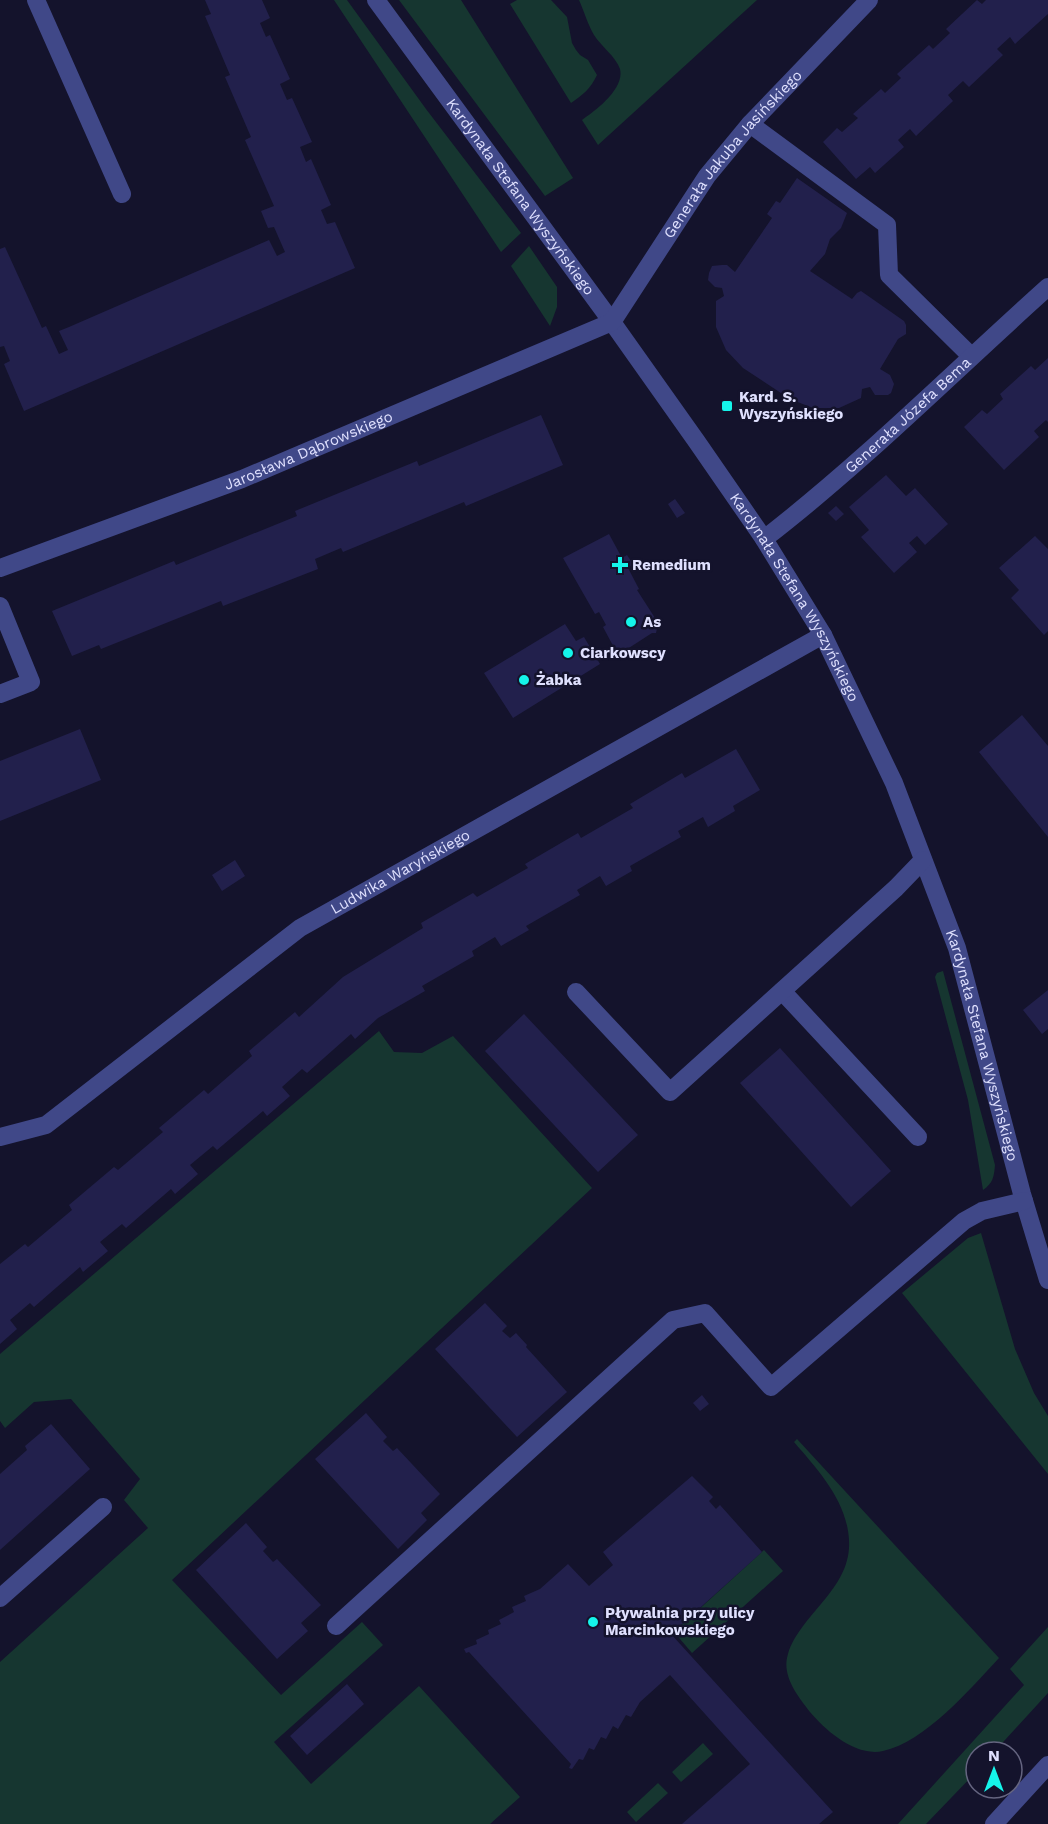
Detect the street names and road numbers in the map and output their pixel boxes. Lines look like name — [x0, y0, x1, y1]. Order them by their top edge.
street label: Generała Jakuba Jasińskiego — [660, 66, 806, 242]
street label: Kardynała Stefana Wyszyńskiego — [442, 95, 598, 299]
street label: Generała Józefa Bema — [841, 353, 975, 477]
street label: Jarosława Dąbrowskiego — [222, 407, 395, 494]
street label: Kardynała Stefana Wyszyńskiego — [726, 489, 863, 705]
street label: Ludwika Waryńskiego — [328, 826, 473, 918]
street label: Kardynała Stefana Wyszyńskiego — [942, 927, 1022, 1163]

